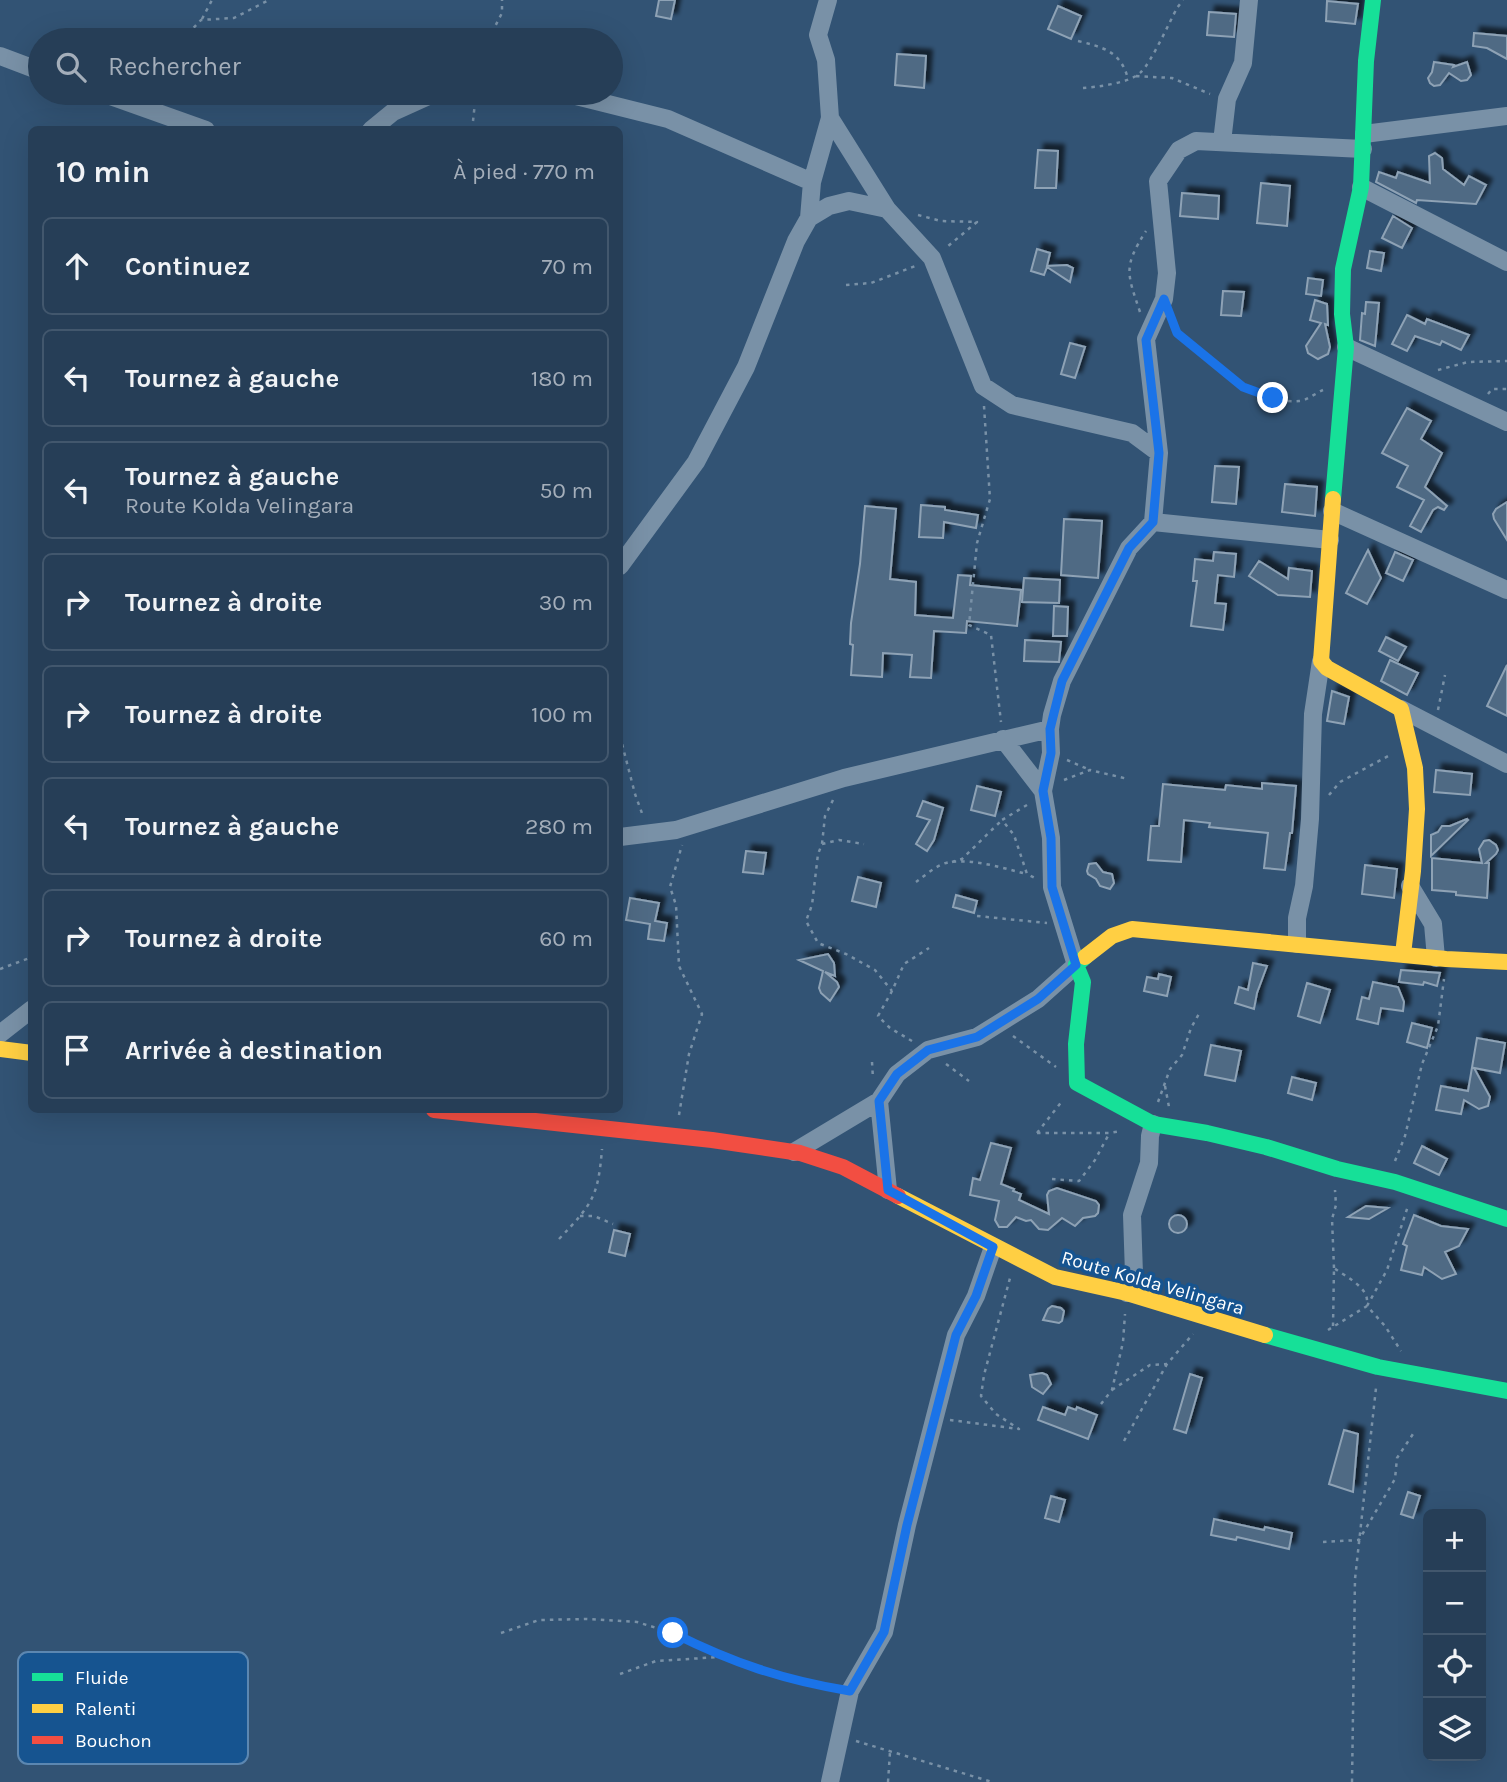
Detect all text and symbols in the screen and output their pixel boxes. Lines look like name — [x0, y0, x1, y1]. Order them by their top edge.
search box — [28, 28, 623, 105]
icon: search — [52, 48, 90, 86]
text: Rechercher — [108, 51, 241, 82]
text: 10 min — [56, 154, 150, 190]
text: À pied · 770 m — [453, 158, 595, 185]
icon: ahead — [58, 247, 96, 285]
text: Continuez — [125, 251, 250, 282]
text: 70 m — [542, 253, 593, 280]
icon: left — [58, 359, 96, 397]
text: Tournez à gauche — [125, 363, 339, 394]
text: 180 m — [531, 365, 593, 392]
route end — [1257, 382, 1288, 413]
text: Tournez à gauche — [125, 461, 339, 492]
icon: left — [58, 471, 96, 509]
text: 50 m — [539, 477, 593, 504]
text: Route Kolda Velingara — [125, 492, 354, 519]
icon: right — [58, 583, 96, 621]
text: Tournez à droite — [125, 587, 322, 618]
text: 30 m — [539, 589, 593, 616]
icon: right — [58, 695, 96, 733]
text: Tournez à droite — [125, 699, 322, 730]
text: 100 m — [531, 701, 593, 728]
icon: left — [58, 807, 96, 845]
text: Tournez à gauche — [125, 811, 339, 842]
text: 280 m — [525, 813, 593, 840]
icon: right — [58, 919, 96, 957]
text: Tournez à droite — [125, 923, 322, 954]
text: 60 m — [539, 925, 593, 952]
icon: arrive — [58, 1031, 96, 1069]
text: Arrivée à destination — [125, 1035, 383, 1066]
street label: Route Kolda Velingara — [1059, 1246, 1247, 1320]
map controls — [1423, 1509, 1486, 1761]
button: + — [1423, 1509, 1486, 1572]
button: − — [1423, 1572, 1486, 1635]
route start — [657, 1617, 688, 1648]
button: locate — [1423, 1635, 1486, 1698]
legend — [18, 1652, 248, 1764]
text: Fluide — [75, 1667, 128, 1689]
text: Ralenti — [75, 1698, 136, 1720]
button: layers — [1423, 1698, 1486, 1761]
text: Bouchon — [75, 1730, 152, 1752]

